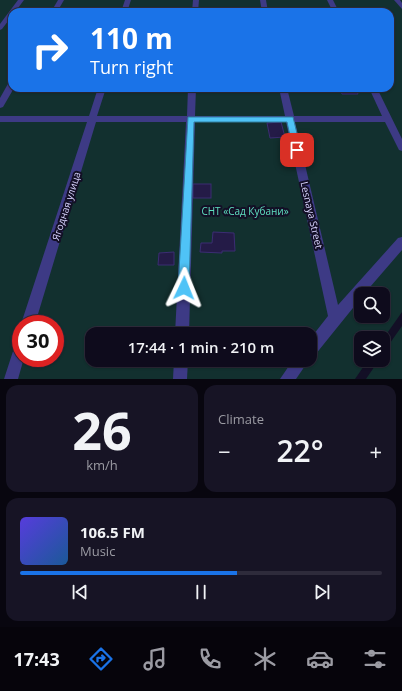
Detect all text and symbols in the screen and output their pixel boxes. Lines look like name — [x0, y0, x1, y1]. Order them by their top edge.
text: 110 m — [90, 19, 173, 57]
icon: right — [24, 24, 76, 76]
text: Turn right — [90, 55, 173, 79]
pin — [280, 133, 314, 167]
icon: arrive — [286, 139, 308, 161]
street label: Ягодная улица — [48, 170, 84, 242]
street label: Lesnaya Street — [297, 180, 327, 250]
park label: СНТ «Сад Кубани» — [201, 204, 289, 218]
position arrow — [163, 267, 205, 309]
map controls — [354, 287, 390, 367]
button: search — [354, 287, 390, 323]
speed limit sign: 30 — [12, 315, 64, 367]
button: layers — [354, 331, 390, 367]
text: 17:44 · 1 min · 210 m — [128, 337, 274, 357]
text: 26 — [72, 394, 132, 465]
text: Climate — [218, 410, 264, 428]
text: 22° — [276, 430, 324, 471]
text: − — [218, 436, 231, 466]
text: + — [369, 436, 382, 466]
text: km/h — [86, 456, 118, 474]
text: 106.5 FM — [80, 522, 145, 542]
text: Music — [80, 542, 115, 560]
icon: previous — [69, 581, 91, 603]
icon: pause — [190, 581, 212, 603]
icon: next — [311, 581, 333, 603]
icon: directions — [87, 645, 115, 673]
icon: music — [141, 645, 169, 673]
icon: phone — [196, 645, 224, 673]
icon: climate — [251, 645, 279, 673]
icon: car — [306, 645, 334, 673]
icon: filters — [361, 645, 389, 673]
text: 17:43 — [13, 647, 60, 671]

